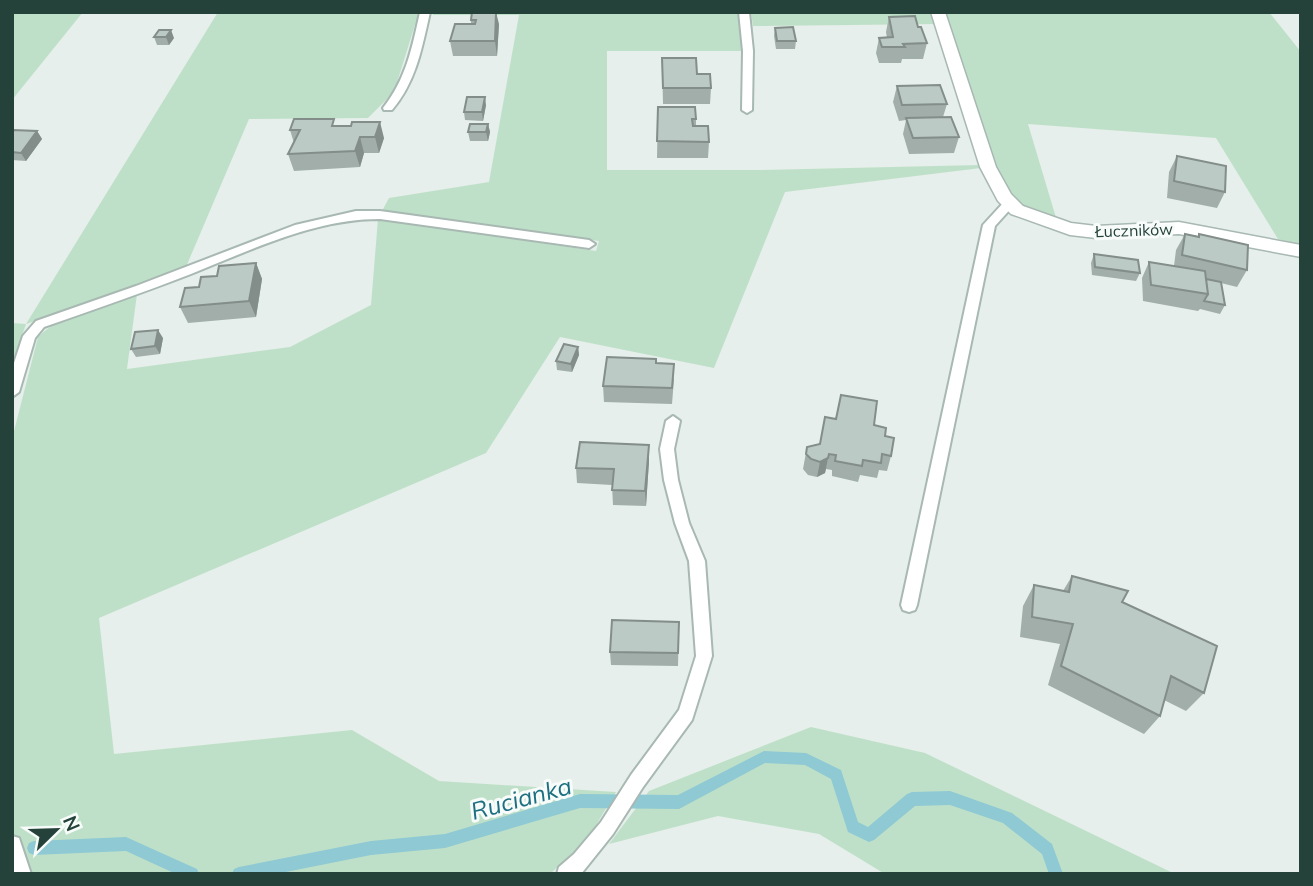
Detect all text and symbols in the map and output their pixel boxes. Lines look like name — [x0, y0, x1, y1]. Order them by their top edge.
street label: Łuczników — [1094, 219, 1173, 241]
water label: Rucianka — [467, 770, 575, 826]
north arrow — [21, 795, 91, 865]
text: N — [58, 812, 85, 835]

